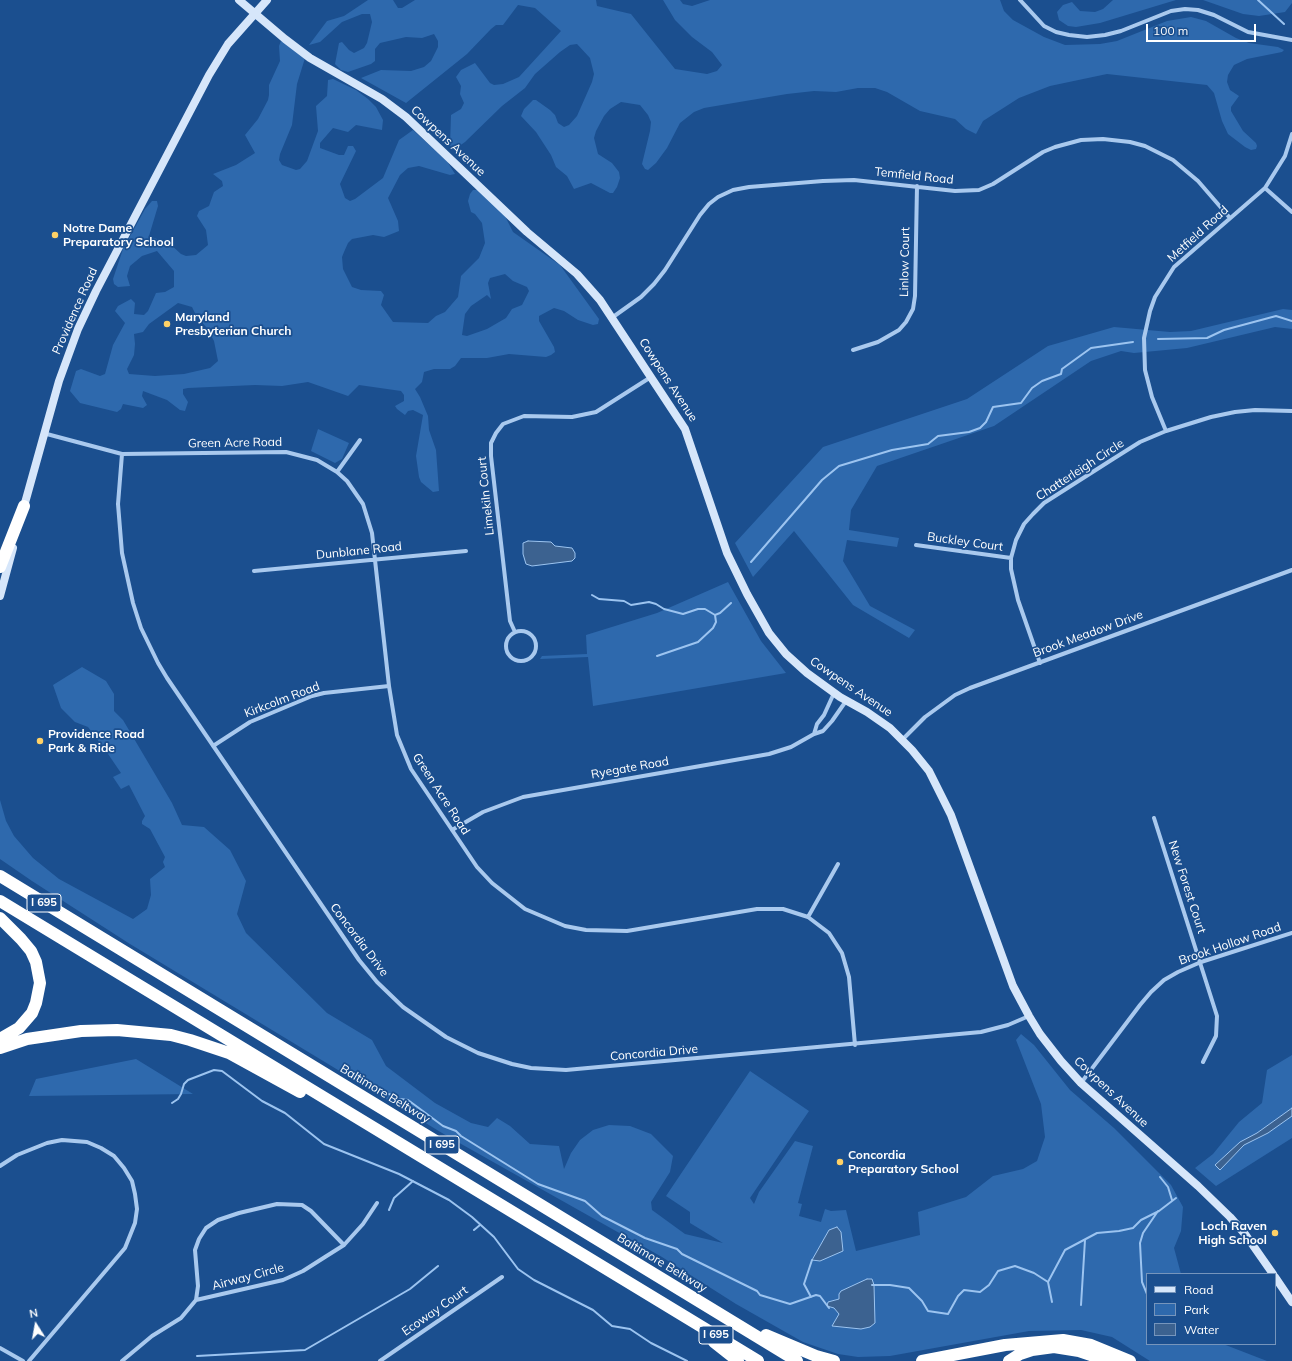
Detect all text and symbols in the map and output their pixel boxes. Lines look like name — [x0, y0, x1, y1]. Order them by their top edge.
scale bar — [1148, 16, 1258, 42]
text: 100 m — [1153, 23, 1188, 38]
street label: Cowpens Avenue — [408, 103, 488, 179]
street label: Temfield Road — [874, 165, 954, 187]
street label: Metfield Road — [1165, 203, 1231, 265]
place label: Notre Dame Preparatory School — [63, 221, 174, 249]
street label: Linlow Court — [897, 227, 913, 297]
marker: Notre Dame Preparatory School — [50, 230, 60, 240]
street label: Providence Road — [49, 265, 101, 357]
place label: Maryland Presbyterian Church — [175, 310, 291, 338]
marker: Maryland Presbyterian Church — [162, 319, 172, 329]
street label: Cowpens Avenue — [636, 336, 700, 424]
street label: Green Acre Road — [188, 435, 282, 451]
street label: Chatterleigh Circle — [1033, 436, 1127, 504]
street label: Limekiln Court — [475, 456, 497, 536]
street label: Buckley Court — [926, 530, 1004, 554]
street label: Dunblane Road — [315, 539, 403, 563]
street label: Brook Meadow Drive — [1031, 607, 1145, 661]
street label: Cowpens Avenue — [807, 654, 895, 720]
street label: Kirkcolm Road — [242, 679, 322, 721]
place label: Providence Road Park & Ride — [48, 727, 144, 755]
marker: Providence Road Park & Ride — [35, 736, 45, 746]
street label: Green Acre Road — [409, 751, 473, 837]
street label: Ryegate Road — [590, 754, 670, 782]
street label: New Forest Court — [1165, 839, 1209, 935]
road number: I 695 — [27, 894, 61, 912]
street label: Concordia Drive — [327, 901, 391, 979]
street label: Brook Hollow Road — [1177, 920, 1283, 968]
street label: Concordia Drive — [610, 1042, 698, 1064]
street label: Cowpens Avenue — [1071, 1054, 1151, 1130]
street label: Baltimore Beltway — [337, 1061, 433, 1127]
road number: I 695 — [425, 1136, 459, 1154]
place label: Concordia Preparatory School — [848, 1148, 959, 1176]
marker: Concordia Preparatory School — [835, 1157, 845, 1167]
place label: Loch Raven High School — [1198, 1219, 1267, 1247]
marker: Loch Raven High School — [1270, 1228, 1280, 1238]
street label: Baltimore Beltway — [614, 1230, 710, 1296]
street label: Airway Circle — [210, 1260, 286, 1294]
legend — [1146, 1273, 1276, 1345]
text: Road — [1184, 1282, 1213, 1297]
street label: Ecoway Court — [399, 1283, 471, 1339]
text: Park — [1184, 1302, 1209, 1317]
north arrow — [16, 1305, 56, 1345]
text: N — [28, 1306, 39, 1321]
text: Water — [1184, 1322, 1219, 1337]
road number: I 695 — [699, 1326, 733, 1344]

